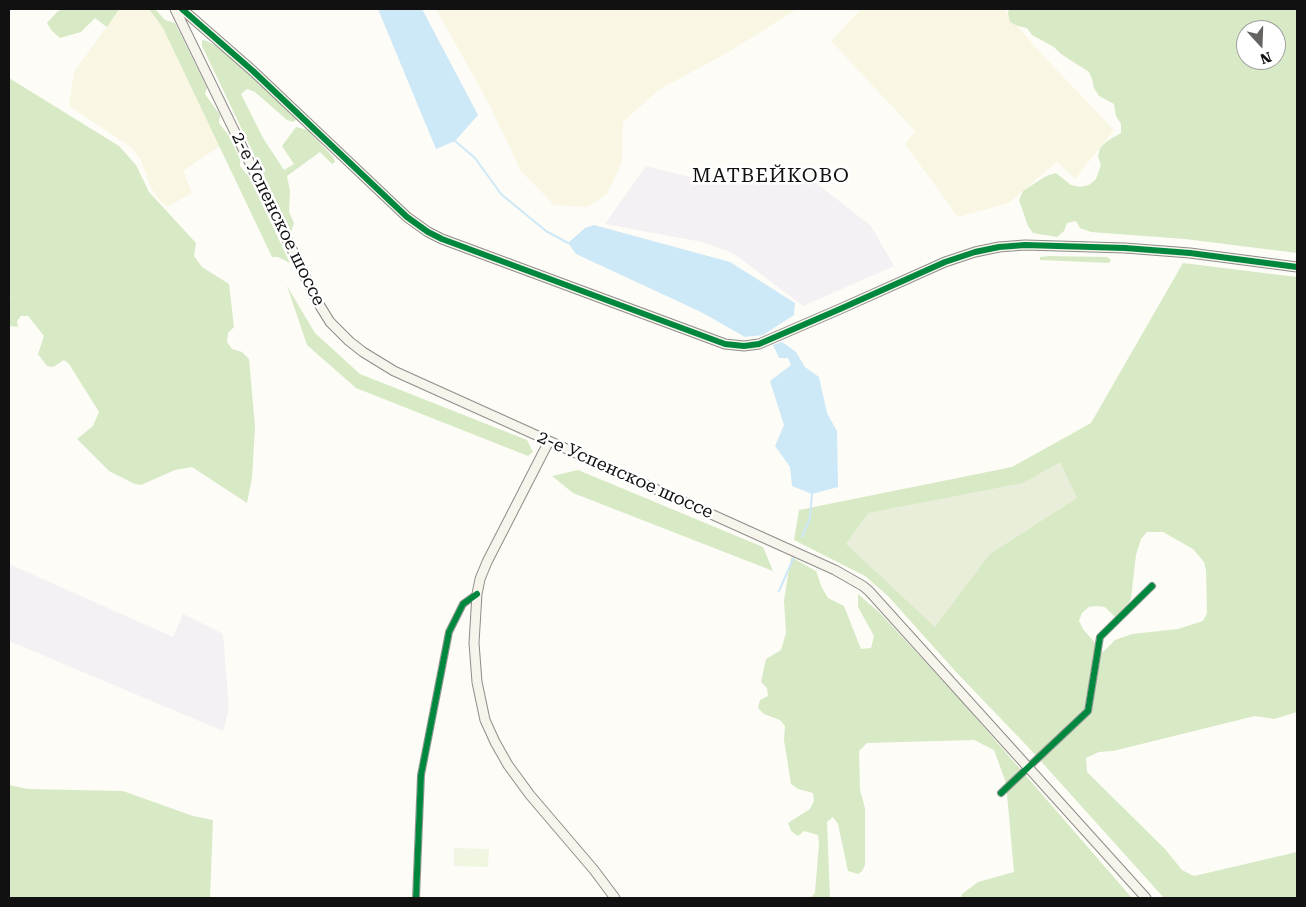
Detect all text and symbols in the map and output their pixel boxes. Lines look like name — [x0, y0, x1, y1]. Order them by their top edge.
north arrow — [1236, 20, 1286, 70]
text: N — [1258, 49, 1274, 68]
street label: 2-е Успенское шоссе — [227, 129, 329, 309]
district label: МАТВЕЙКОВО — [691, 164, 851, 188]
street label: 2-е Успенское шоссе — [534, 426, 716, 524]

